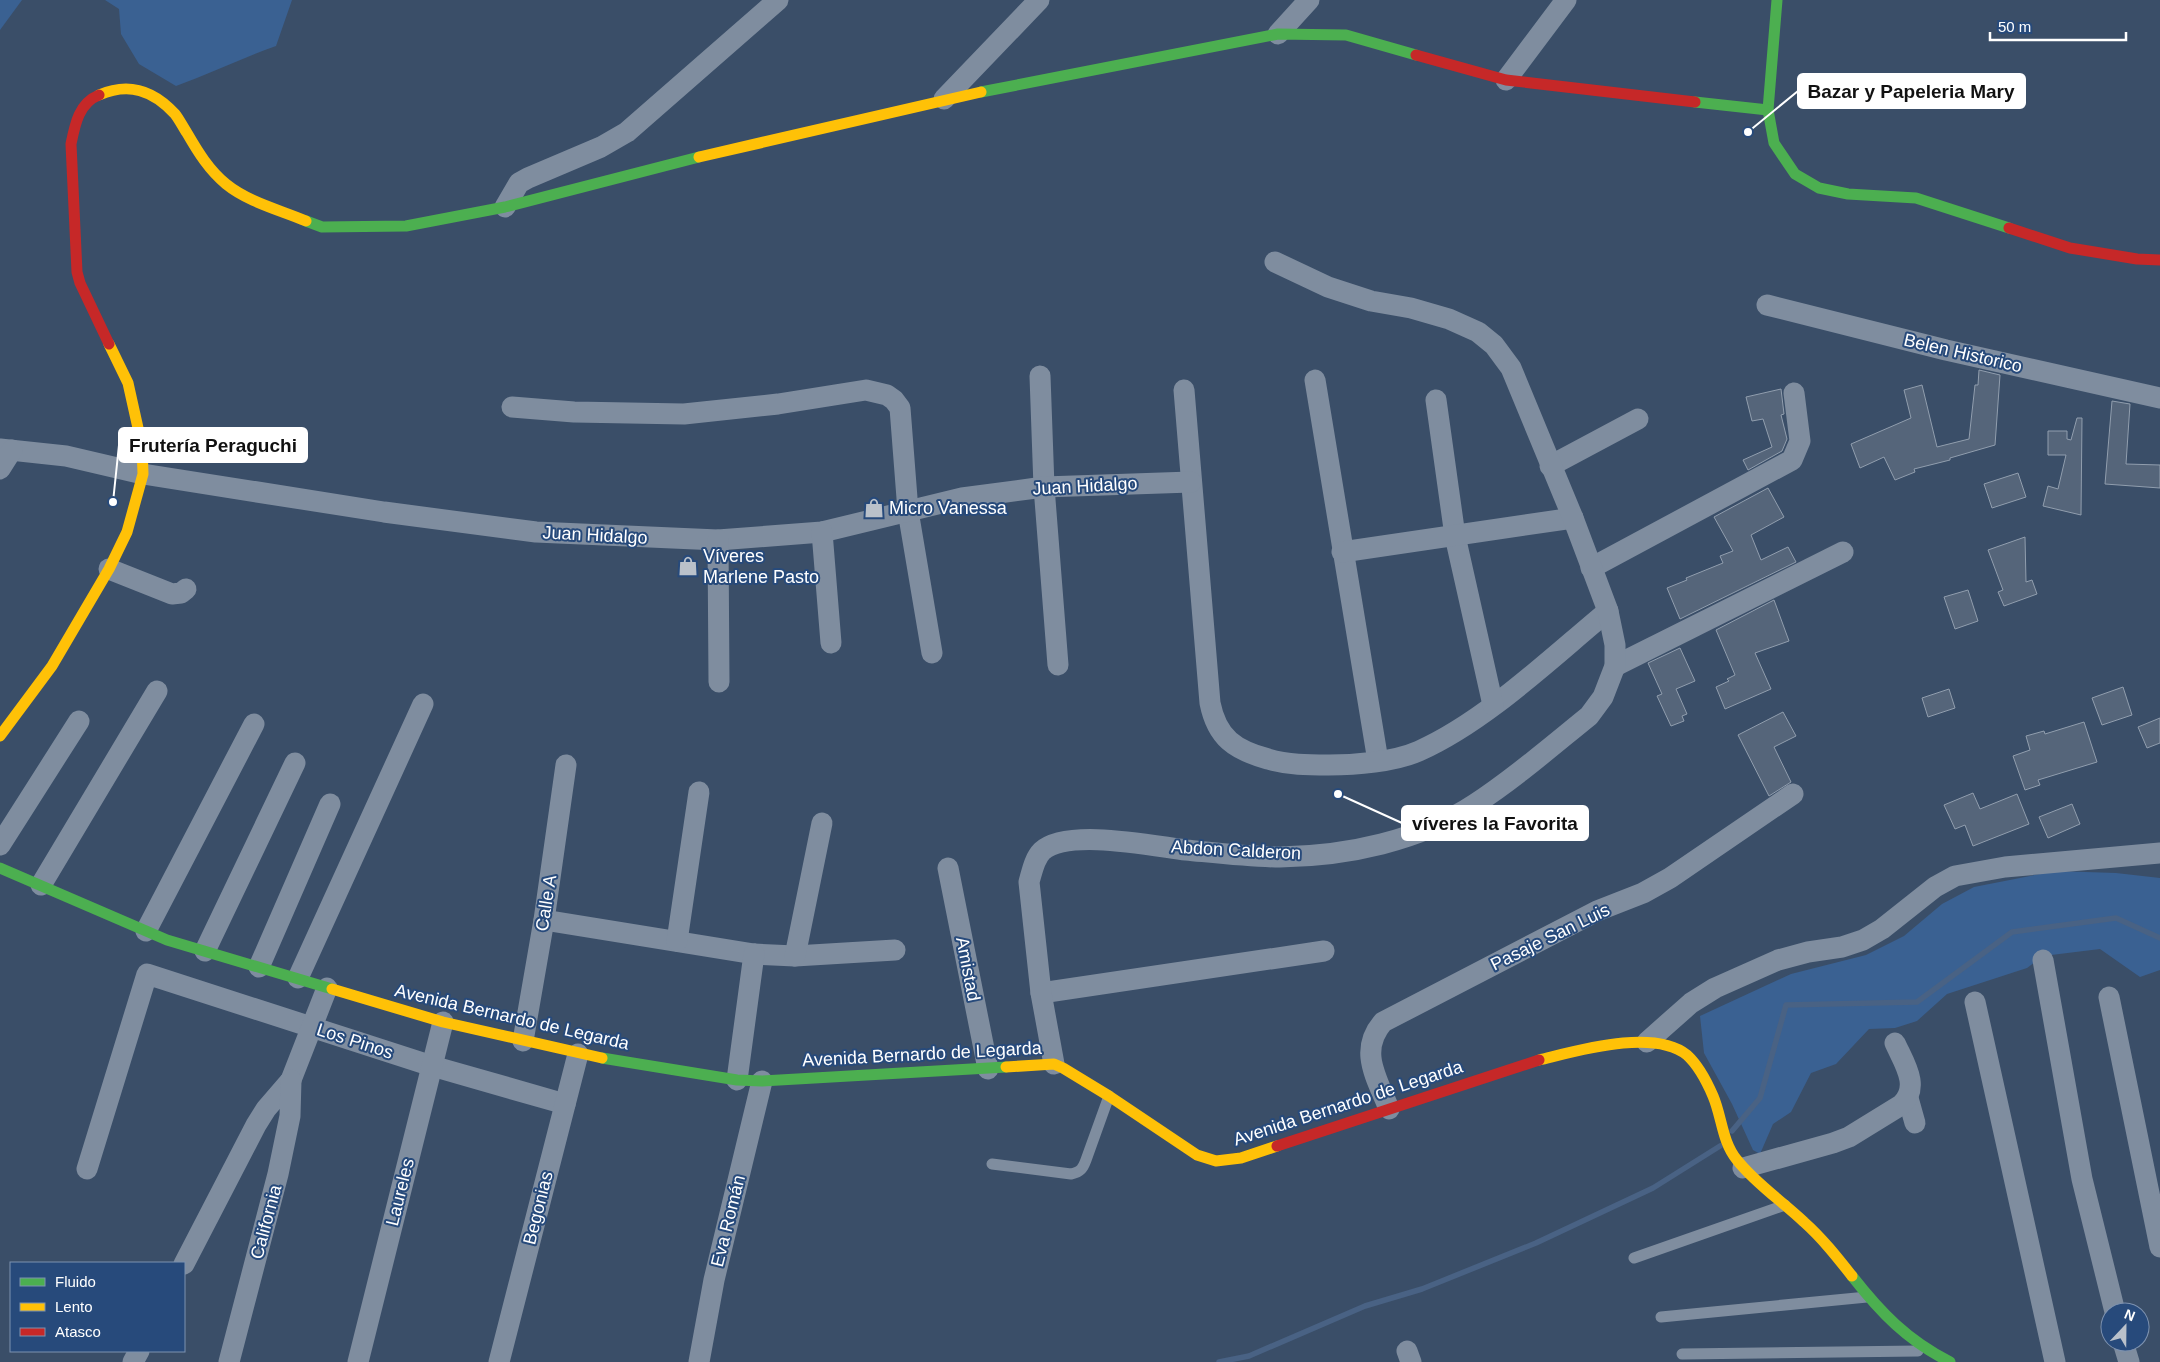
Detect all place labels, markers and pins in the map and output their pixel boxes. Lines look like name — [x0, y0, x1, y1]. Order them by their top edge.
callout: Bazar y Papeleria Mary — [1798, 74, 2025, 108]
callout: Frutería Peraguchi — [119, 428, 307, 462]
shop icon: Micro Vanessa — [863, 497, 885, 519]
place label: Micro Vanessa — [889, 498, 1008, 518]
place label: Víveres Marlene Pasto — [703, 546, 819, 587]
shop icon: Víveres Marlene Pasto — [677, 555, 699, 577]
callout: víveres la Favorita — [1402, 806, 1588, 840]

